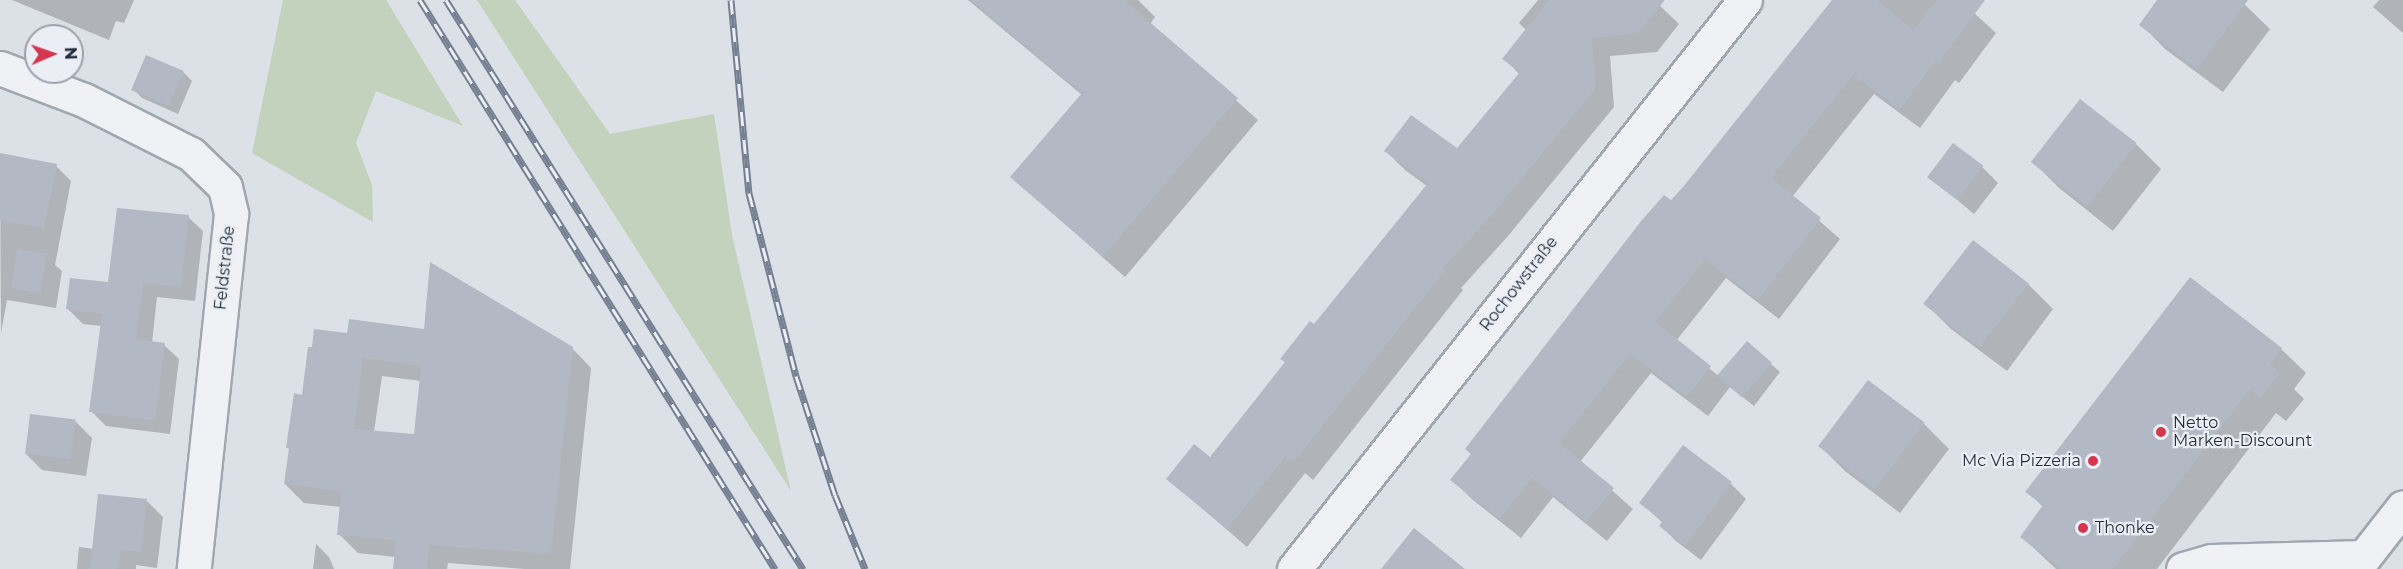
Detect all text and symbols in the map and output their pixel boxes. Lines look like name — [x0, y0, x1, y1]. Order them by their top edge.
north arrow — [24, 24, 84, 84]
text: N — [61, 47, 80, 60]
street label: Feldstraße — [211, 225, 239, 311]
street label: Rochowstraße — [1476, 233, 1562, 335]
place label: Netto Marken-Discount — [2173, 413, 2312, 451]
marker: Netto Marken-Discount — [2154, 425, 2168, 439]
place label: Mc Via Pizzeria — [1962, 451, 2081, 471]
marker: Mc Via Pizzeria — [2086, 454, 2100, 468]
place label: Thonke — [2095, 518, 2155, 538]
marker: Thonke — [2076, 521, 2090, 535]

